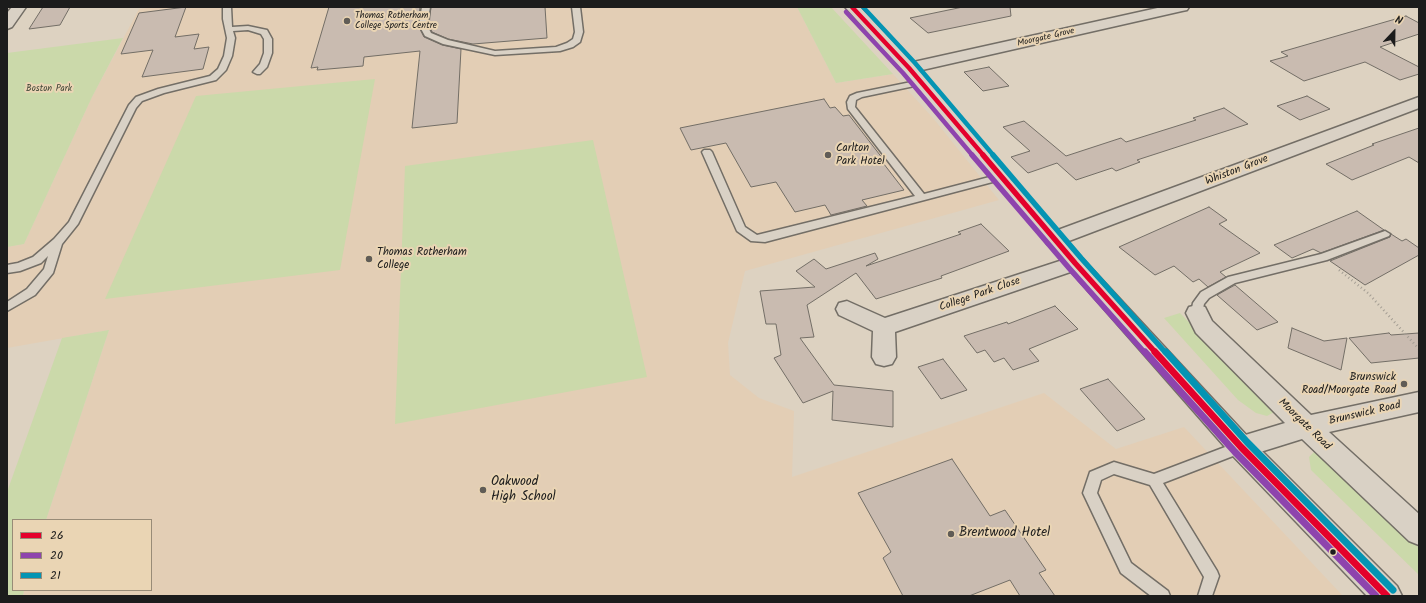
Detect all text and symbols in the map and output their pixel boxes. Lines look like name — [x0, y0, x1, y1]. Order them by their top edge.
place label: Thomas Rotherham College Sports Centre — [355, 11, 437, 32]
text: N — [1392, 11, 1405, 31]
north arrow — [1374, 12, 1414, 52]
marker: Thomas Rotherham College Sports Centre — [342, 16, 352, 26]
street label: Moorgate Grove — [1016, 26, 1076, 50]
park label: Boston Park — [26, 84, 72, 94]
place label: Carlton Park Hotel — [836, 142, 885, 168]
marker: Carlton Park Hotel — [823, 150, 833, 160]
street label: Whiston Grove — [1204, 153, 1270, 189]
place label: Thomas Rotherham College — [377, 246, 467, 272]
marker: Thomas Rotherham College — [364, 254, 374, 264]
street label: College Park Close — [938, 275, 1022, 315]
place label: Brunswick Road/Moorgate Road — [1302, 371, 1396, 397]
marker: Brunswick Road/Moorgate Road — [1399, 379, 1409, 389]
street label: Moorgate Road — [1275, 397, 1333, 453]
street label: Brunswick Road — [1328, 399, 1402, 429]
place label: Oakwood High School — [491, 475, 556, 506]
marker: Oakwood High School — [478, 485, 488, 495]
legend — [12, 519, 152, 591]
text: 26 — [50, 526, 64, 545]
place label: Brentwood Hotel — [959, 526, 1050, 542]
marker: Brentwood Hotel — [946, 529, 956, 539]
text: 20 — [50, 546, 63, 565]
unlabelled marker — [1328, 547, 1338, 557]
text: 21 — [50, 566, 61, 585]

